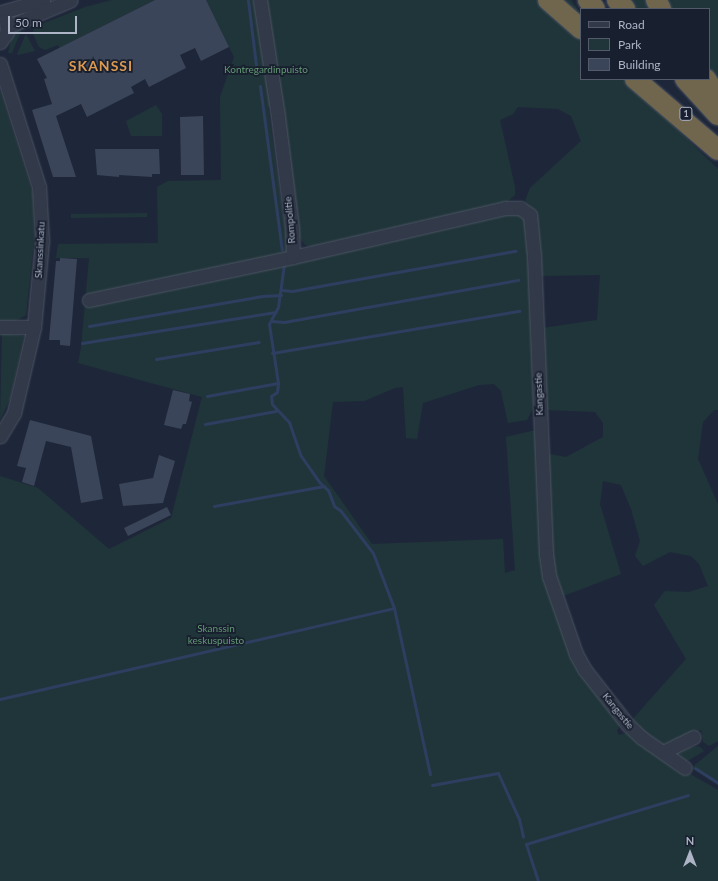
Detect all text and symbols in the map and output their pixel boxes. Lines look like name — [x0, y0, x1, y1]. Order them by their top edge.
scale bar — [10, 8, 79, 34]
legend — [580, 8, 710, 80]
text: 50 m — [15, 15, 42, 30]
text: Road — [618, 17, 645, 32]
text: Park — [618, 37, 641, 52]
text: Building — [618, 57, 661, 72]
district label: SKANSSI — [69, 58, 133, 74]
park label: Kontregardinpuisto — [224, 64, 308, 76]
road number: 1 — [679, 107, 693, 121]
street label: Rompolitie — [282, 196, 298, 244]
street label: Skanssinkatu — [33, 221, 47, 279]
street label: Kangastie — [532, 372, 546, 416]
park label: Skanssin keskuspuisto — [188, 622, 244, 646]
street label: Kangastie — [600, 690, 636, 732]
north arrow — [670, 833, 710, 873]
text: N — [686, 834, 694, 847]

